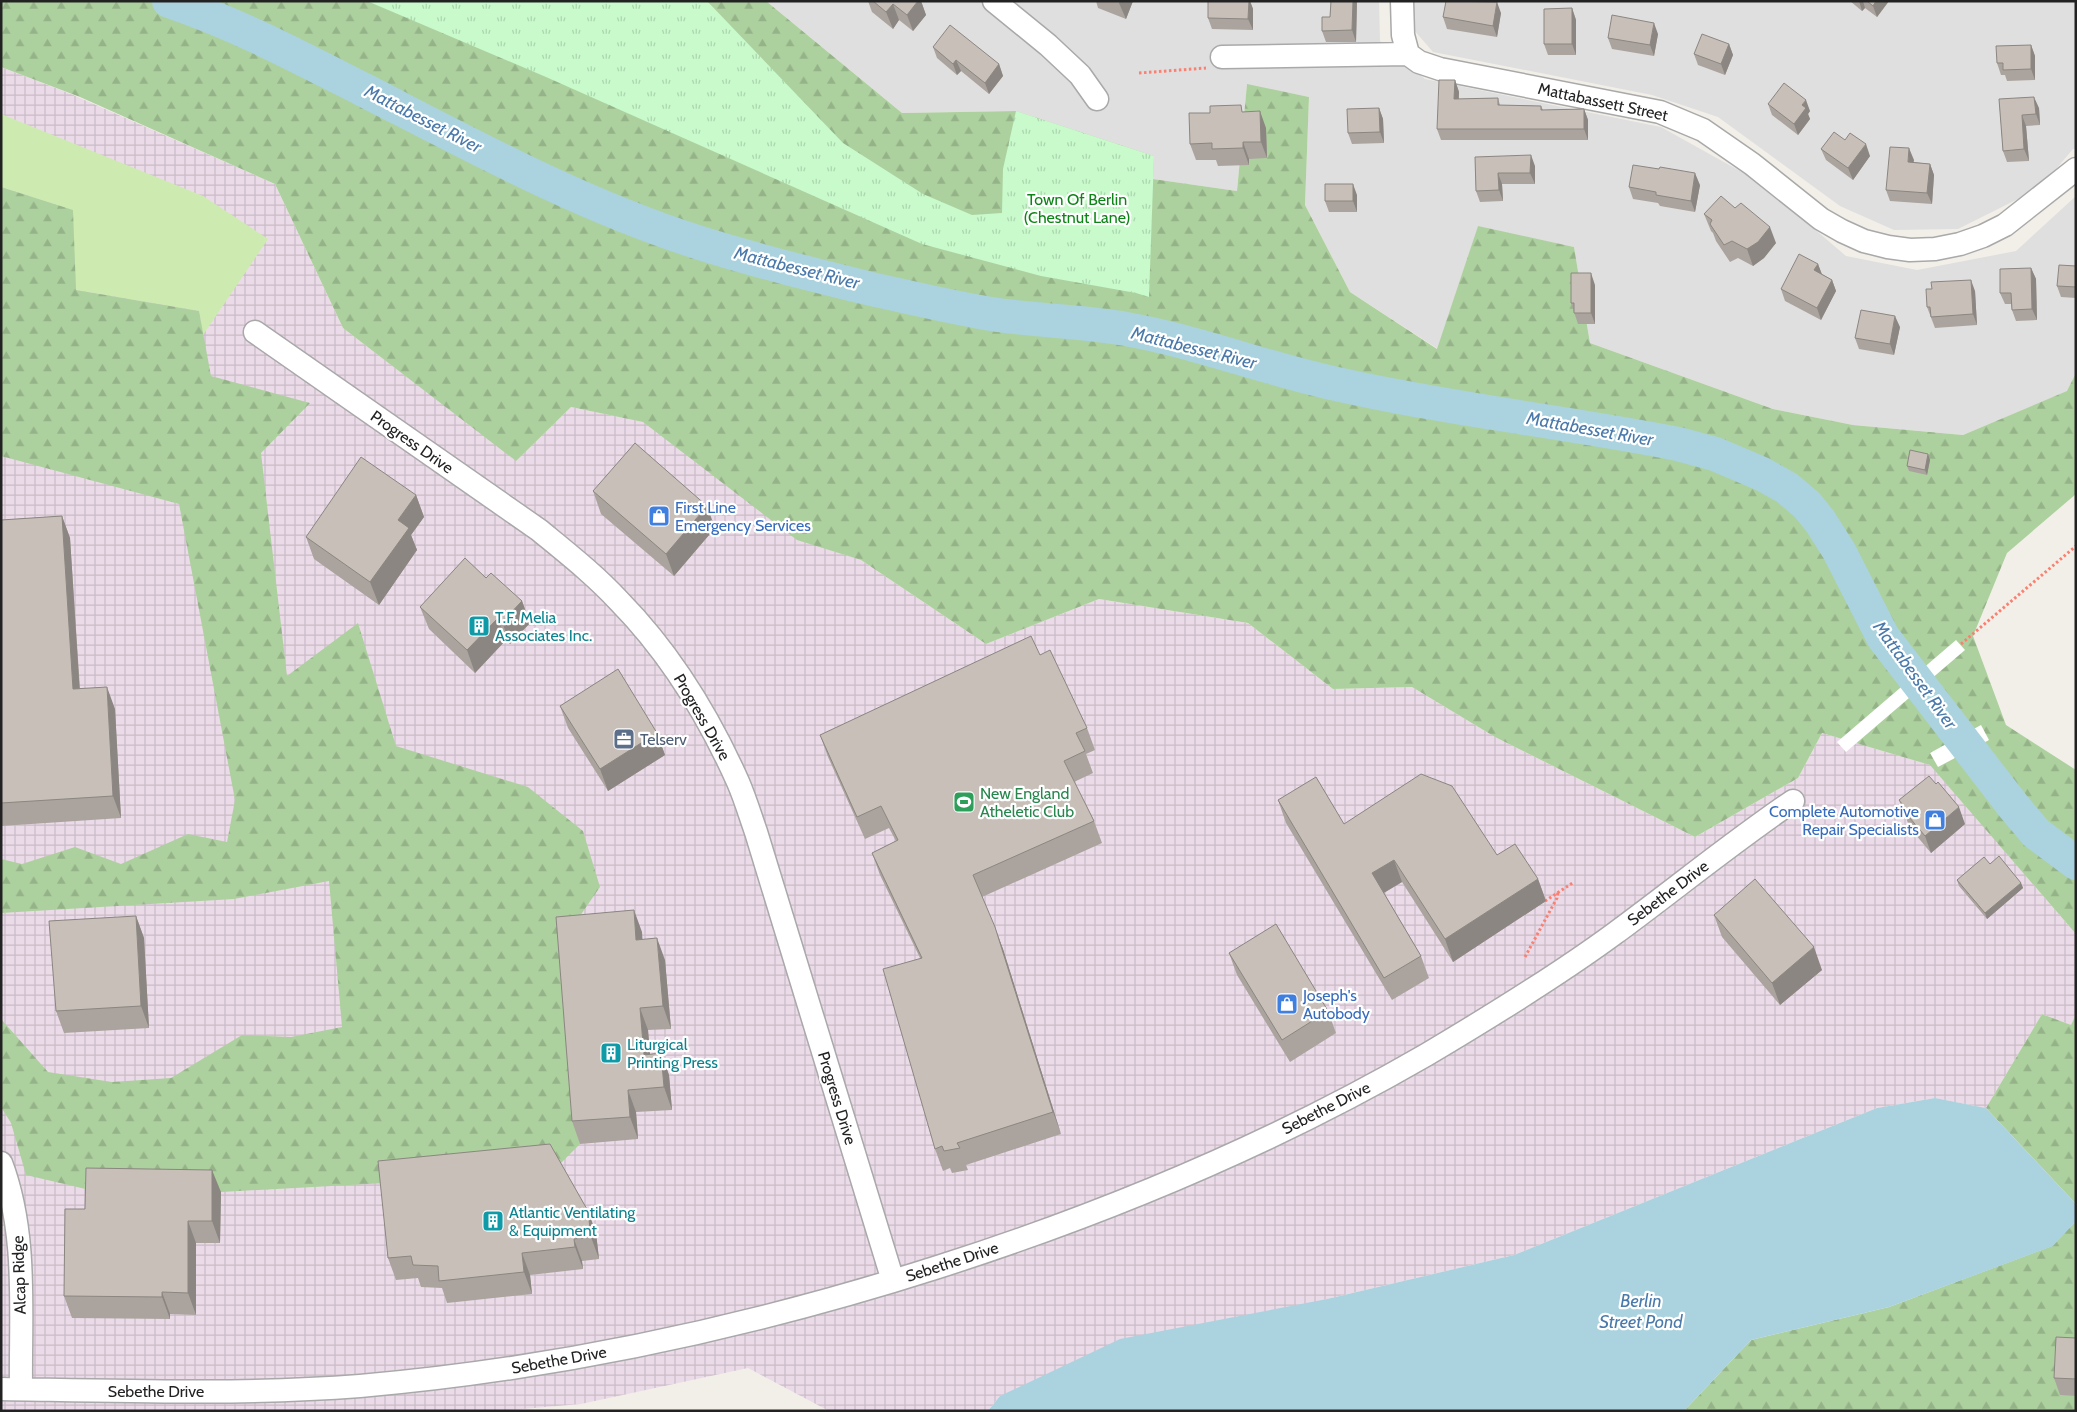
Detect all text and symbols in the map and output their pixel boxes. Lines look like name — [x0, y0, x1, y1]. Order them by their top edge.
street label: Mattabassett Street — [1536, 79, 1670, 125]
water label: Mattabesset River — [360, 80, 486, 159]
park label: Town Of Berlin (Chestnut Lane) — [1023, 190, 1131, 227]
water label: Mattabesset River — [731, 242, 863, 295]
water label: Mattabesset River — [1128, 322, 1260, 375]
street label: Progress Drive — [367, 407, 457, 477]
water label: Mattabesset River — [1524, 407, 1656, 451]
place label: First Line Emergency Services — [675, 498, 811, 535]
shop icon: First Line Emergency Services — [647, 504, 671, 528]
place label: T.F. Melia Associates Inc. — [495, 608, 592, 645]
building icon: T.F. Melia Associates Inc. — [467, 614, 491, 638]
water label: Mattabesset River — [1868, 616, 1962, 734]
street label: Progress Drive — [670, 670, 734, 764]
office icon: Telserv — [612, 727, 636, 751]
place label: Telserv — [640, 730, 687, 749]
place label: New England Atheletic Club — [980, 784, 1074, 821]
sports icon: New England Atheletic Club — [952, 790, 976, 814]
place label: Complete Automotive Repair Specialists — [1769, 802, 1919, 839]
shop icon: Complete Automotive Repair Specialists — [1923, 808, 1947, 832]
street label: Sebethe Drive — [1624, 856, 1712, 930]
place label: Joseph's Autobody — [1302, 986, 1370, 1023]
shop icon: Joseph's Autobody — [1275, 992, 1299, 1016]
place label: Liturgical Printing Press — [627, 1035, 718, 1072]
building icon: Liturgical Printing Press — [599, 1041, 623, 1065]
street label: Progress Drive — [814, 1049, 860, 1147]
street label: Sebethe Drive — [1279, 1078, 1373, 1138]
place label: Atlantic Ventilating & Equipment — [509, 1203, 636, 1240]
building icon: Atlantic Ventilating & Equipment — [481, 1209, 505, 1233]
street label: Alcap Ridge — [8, 1235, 30, 1315]
street label: Sebethe Drive — [903, 1238, 1001, 1286]
water label: Berlin Street Pond — [1599, 1290, 1683, 1333]
street label: Sebethe Drive — [510, 1342, 608, 1378]
street label: Sebethe Drive — [108, 1382, 204, 1401]

